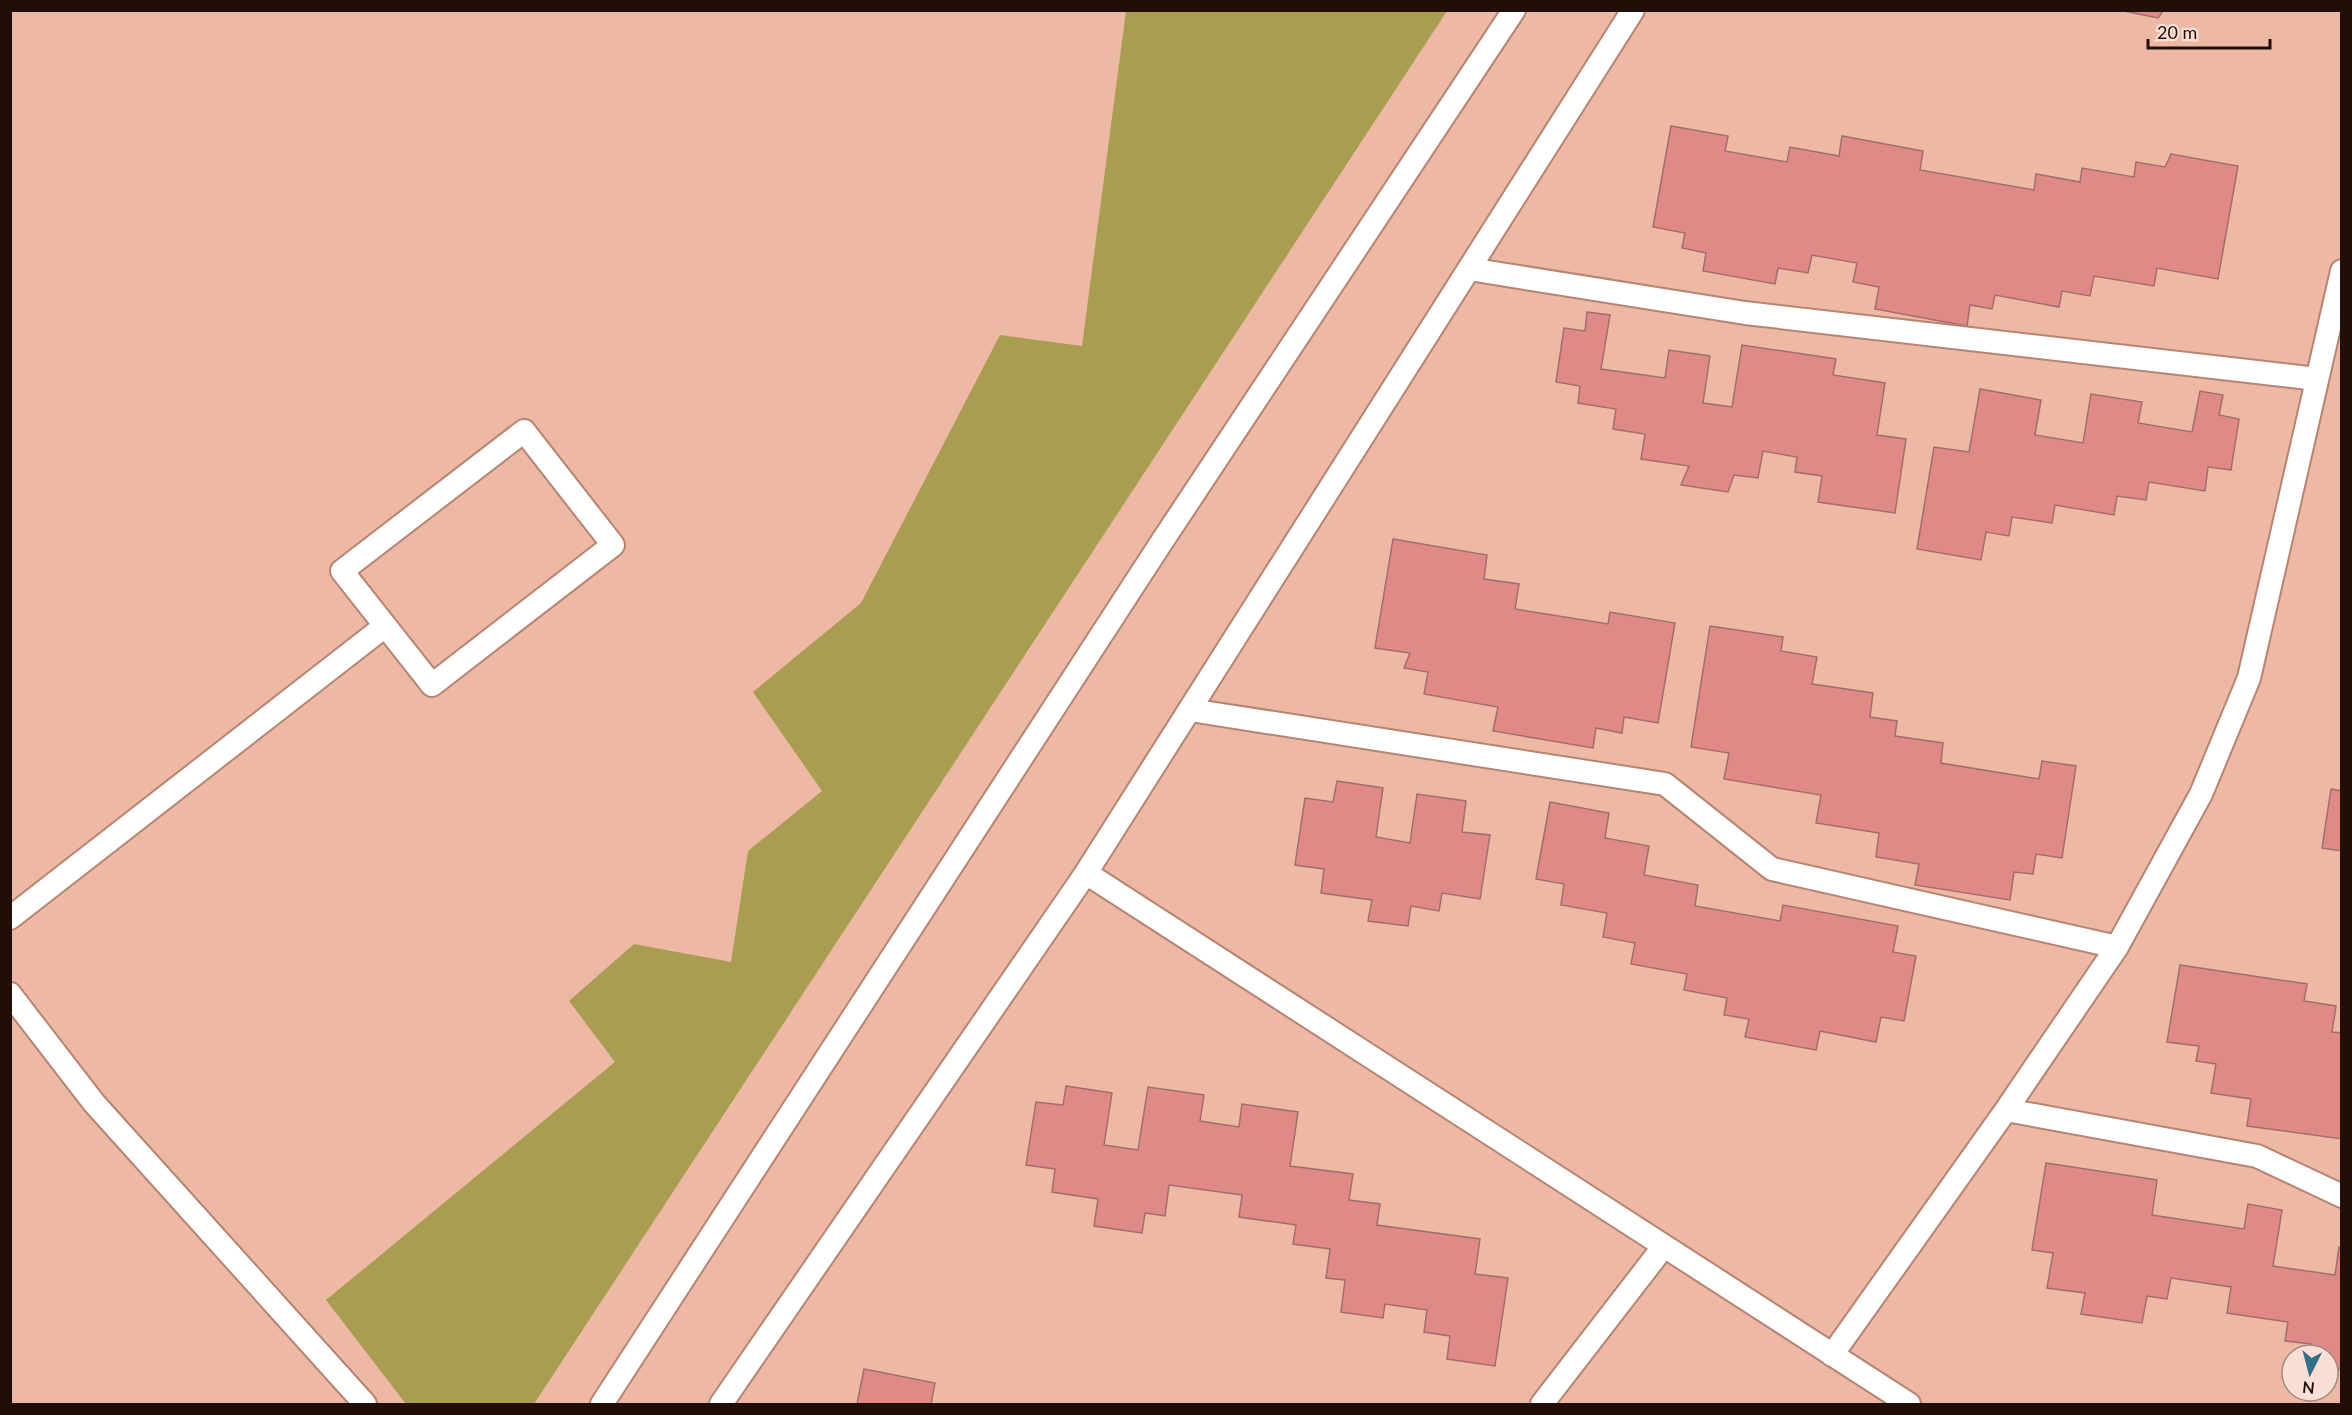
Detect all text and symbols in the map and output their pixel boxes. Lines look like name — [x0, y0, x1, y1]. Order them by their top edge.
scale bar — [2148, 12, 2270, 50]
text: 20 m — [2157, 21, 2197, 43]
north arrow — [2280, 1343, 2340, 1403]
text: N — [2301, 1378, 2316, 1399]

